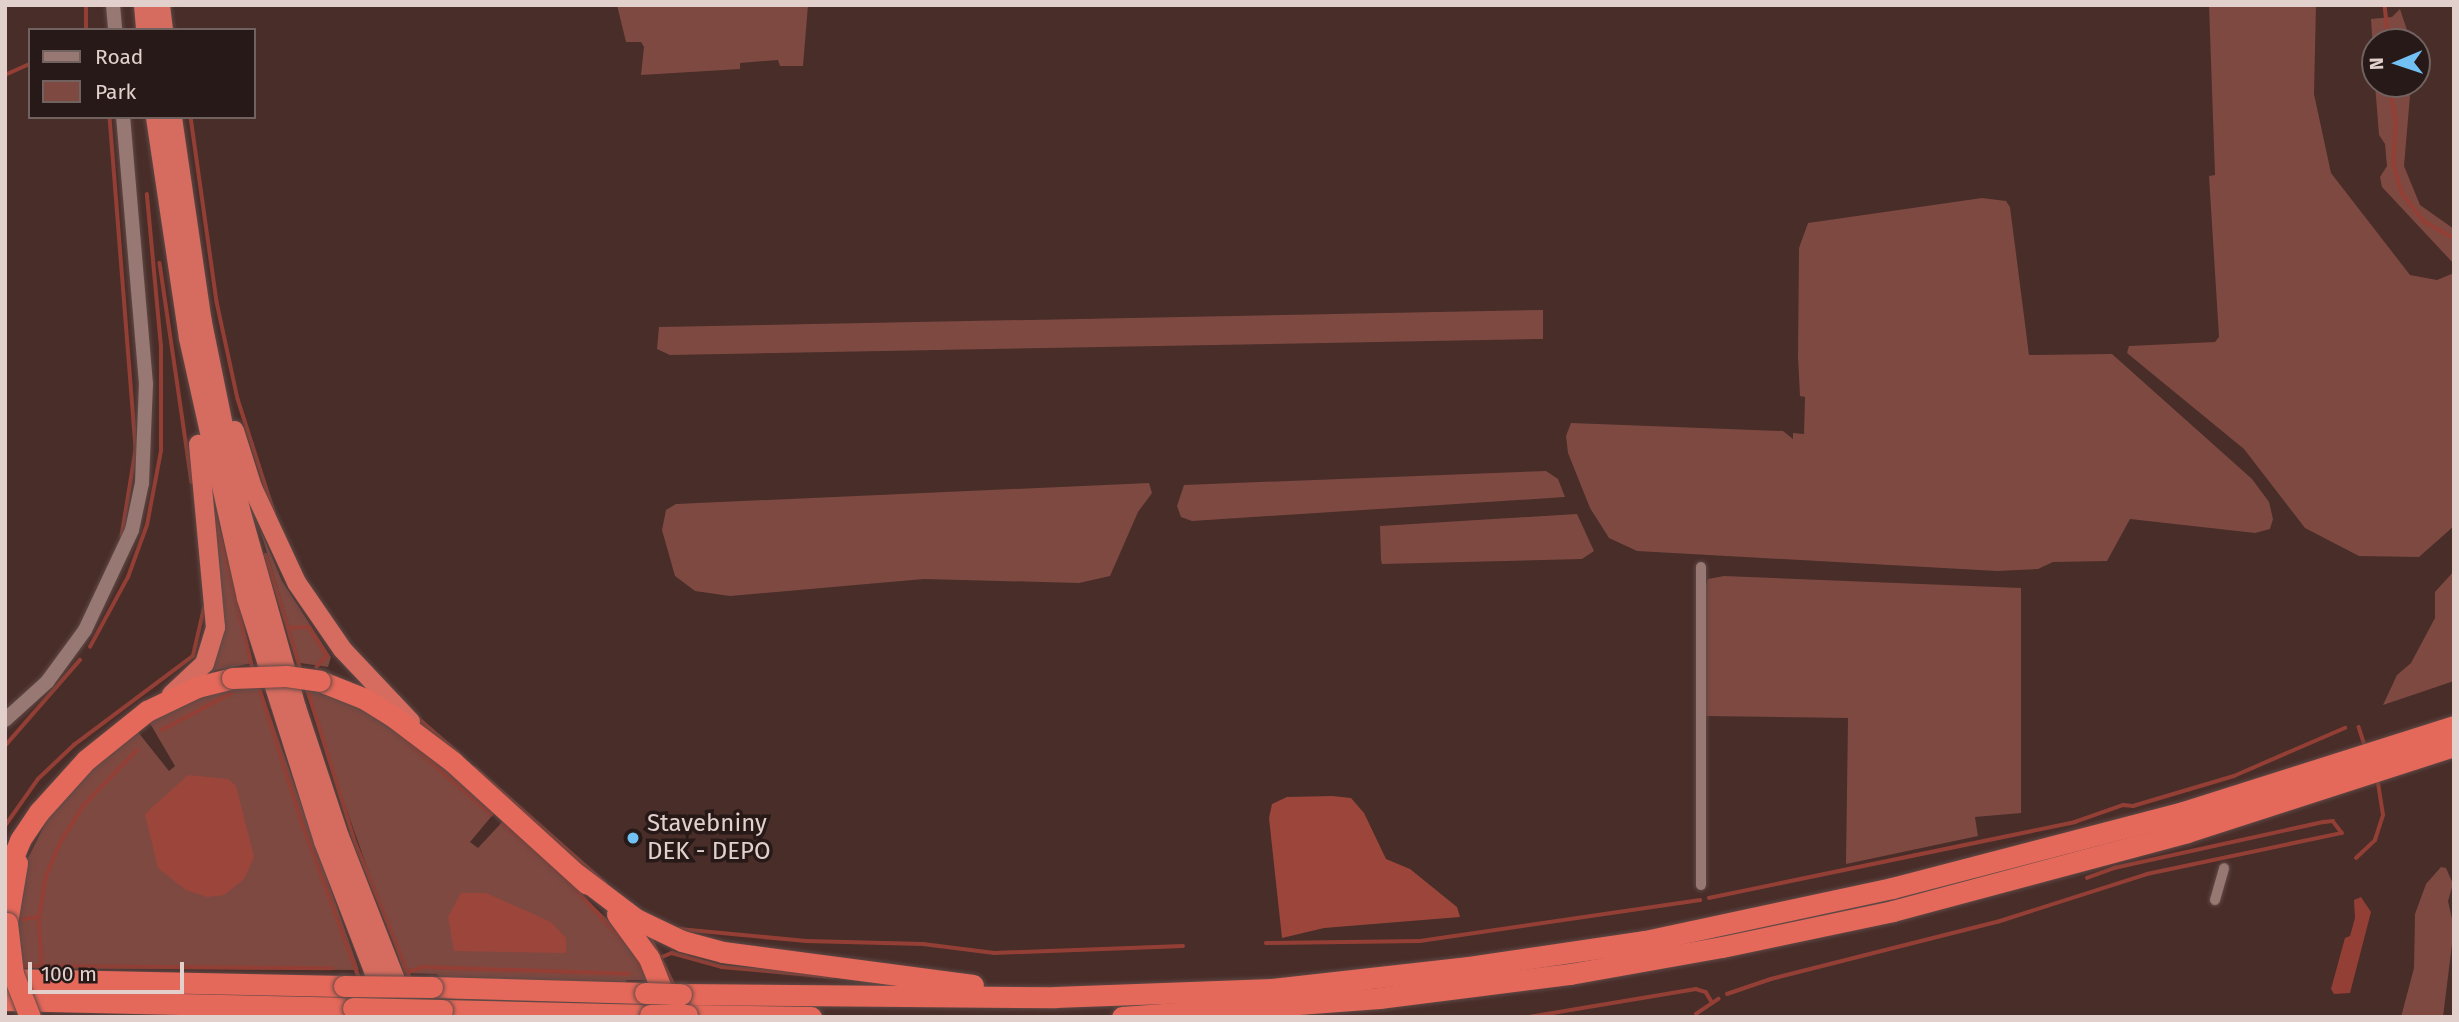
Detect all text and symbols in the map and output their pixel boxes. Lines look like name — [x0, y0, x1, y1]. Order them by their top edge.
legend — [28, 28, 256, 119]
north arrow — [2361, 28, 2431, 98]
text: Road — [95, 44, 143, 70]
text: N — [2365, 57, 2388, 70]
text: Park — [95, 79, 136, 105]
place label: Stavebniny DEK - DEPO — [647, 810, 771, 866]
marker: Stavebniny DEK - DEPO — [625, 830, 641, 846]
scale bar — [32, 948, 187, 992]
text: 100 m — [41, 961, 97, 987]

